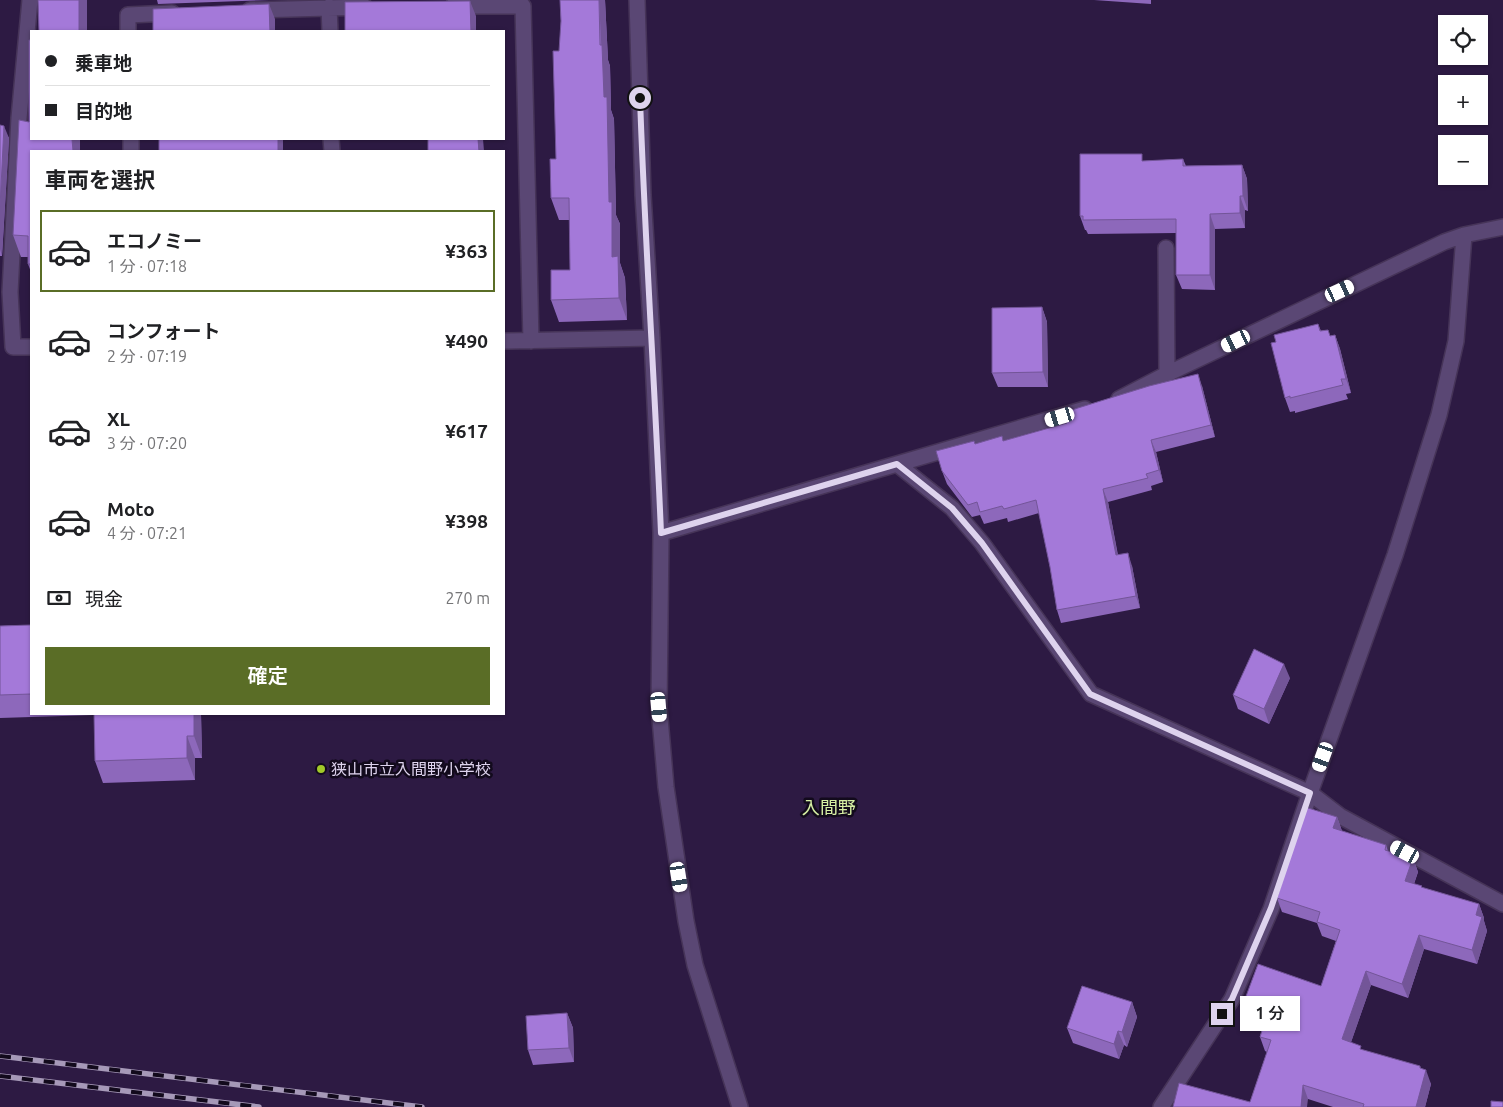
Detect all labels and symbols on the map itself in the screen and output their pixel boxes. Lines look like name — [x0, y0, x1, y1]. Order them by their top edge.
route start — [629, 87, 651, 109]
car — [1323, 278, 1356, 304]
car — [1219, 328, 1252, 354]
car — [1043, 405, 1076, 429]
car — [650, 691, 667, 723]
car — [1310, 740, 1335, 774]
place label: 狭山市立入間野小学校 — [331, 760, 491, 778]
marker: 狭山市立入間野小学校 — [315, 763, 327, 775]
district label: 入間野 — [802, 797, 856, 817]
car — [1388, 838, 1421, 866]
car — [669, 861, 688, 893]
callout: 1 分 — [1240, 996, 1300, 1032]
route end — [1211, 1003, 1233, 1025]

